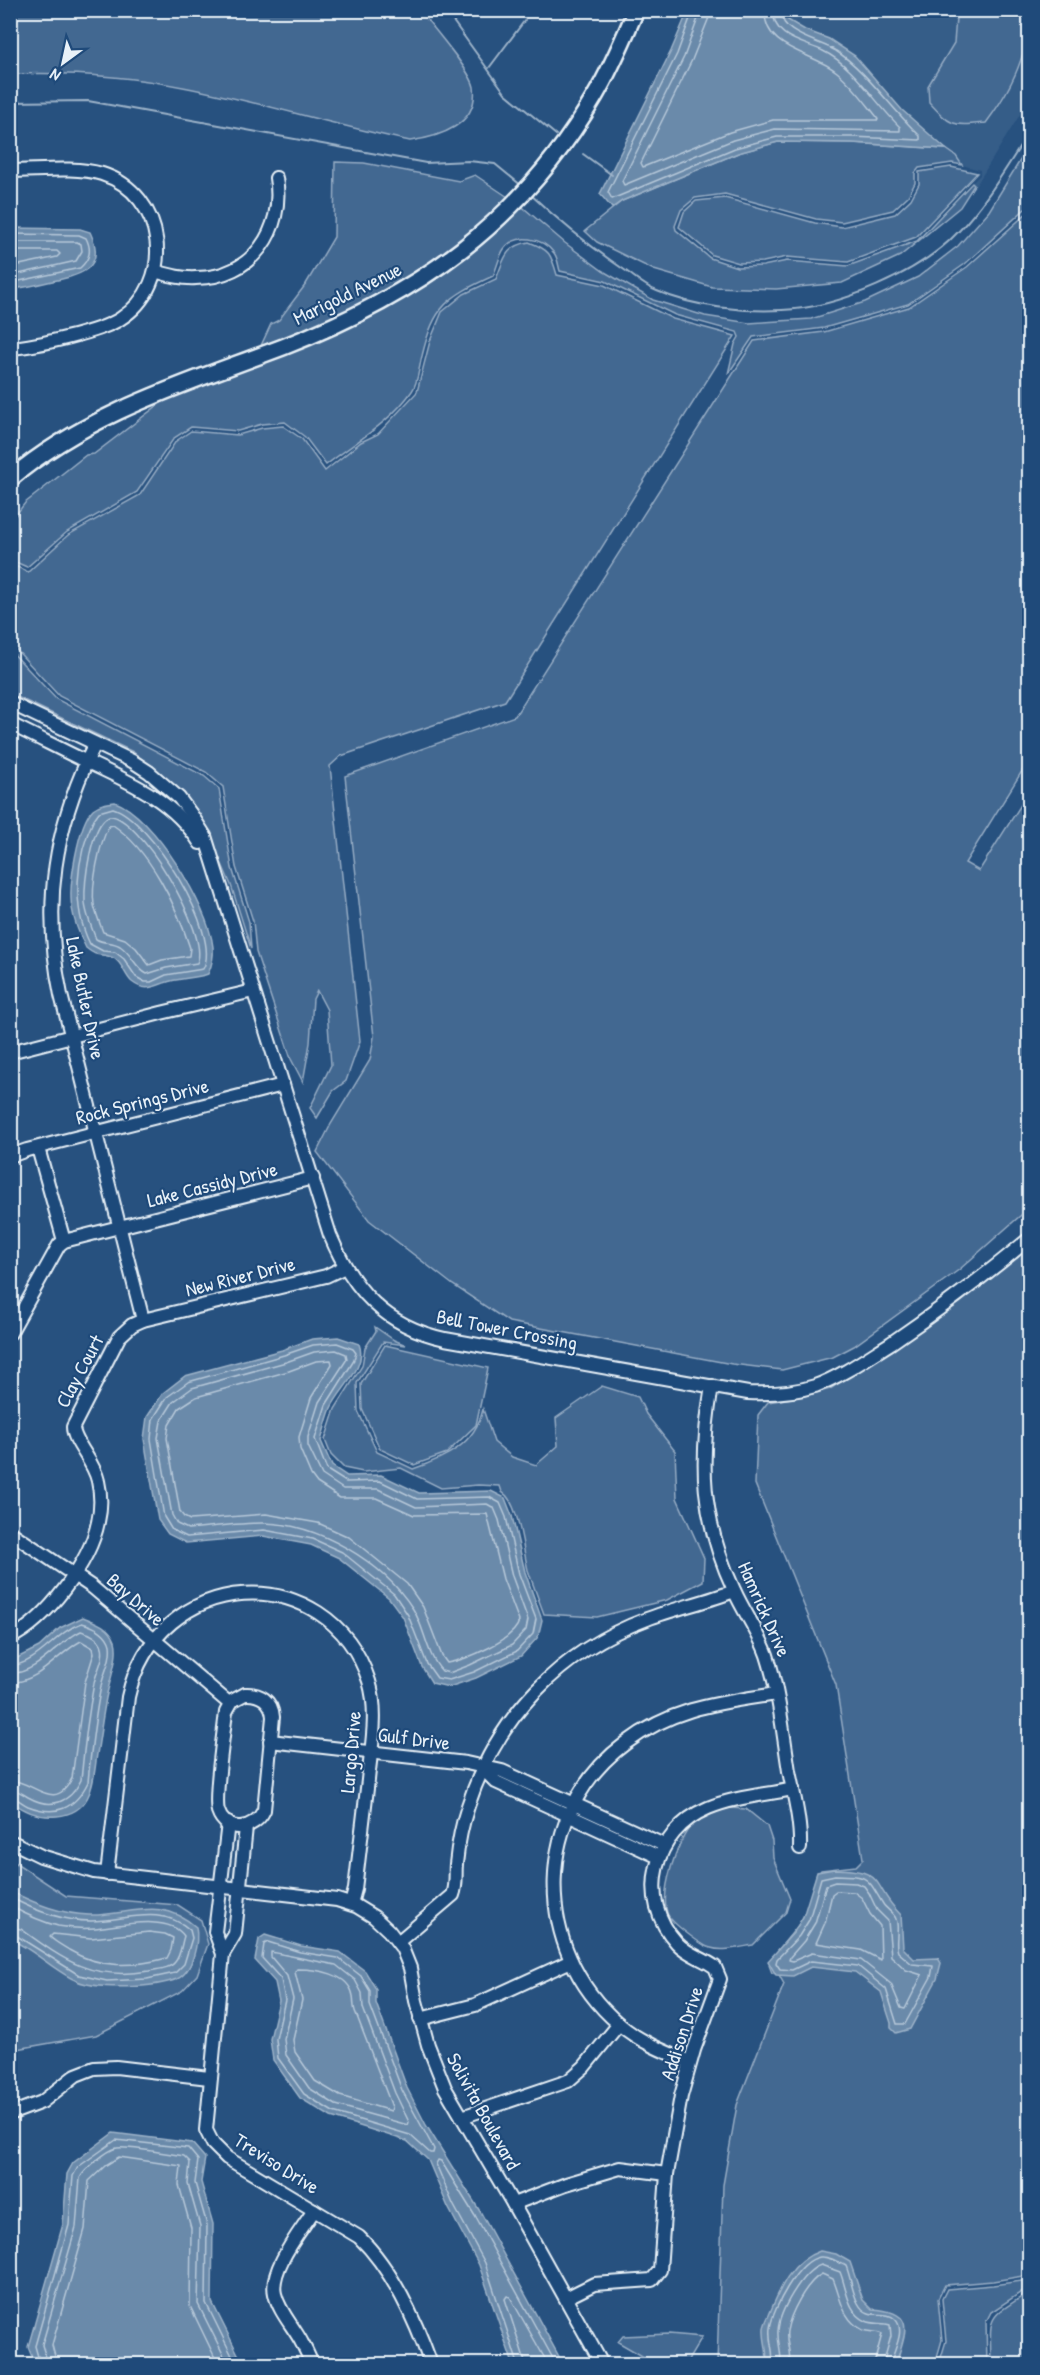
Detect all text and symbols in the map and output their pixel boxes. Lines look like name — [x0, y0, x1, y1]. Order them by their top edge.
north arrow — [33, 33, 93, 93]
text: N — [45, 64, 64, 87]
street label: Marigold Avenue — [288, 255, 406, 331]
street label: Lake Butler Drive — [60, 934, 112, 1062]
street label: Rock Springs Drive — [73, 1071, 211, 1131]
street label: Lake Cassidy Drive — [144, 1155, 280, 1213]
street label: New River Drive — [182, 1249, 298, 1303]
street label: Bell Tower Crossing — [434, 1302, 580, 1356]
street label: Clay Court — [49, 1329, 110, 1412]
street label: Hamrick Drive — [732, 1557, 798, 1661]
street label: Bay Drive — [101, 1566, 171, 1632]
street label: Largo Drive — [333, 1710, 367, 1794]
street label: Gulf Drive — [376, 1720, 452, 1756]
street label: Addison Drive — [653, 1983, 709, 2083]
street label: Solivita Boulevard — [441, 2048, 527, 2174]
street label: Treviso Drive — [229, 2126, 325, 2200]

